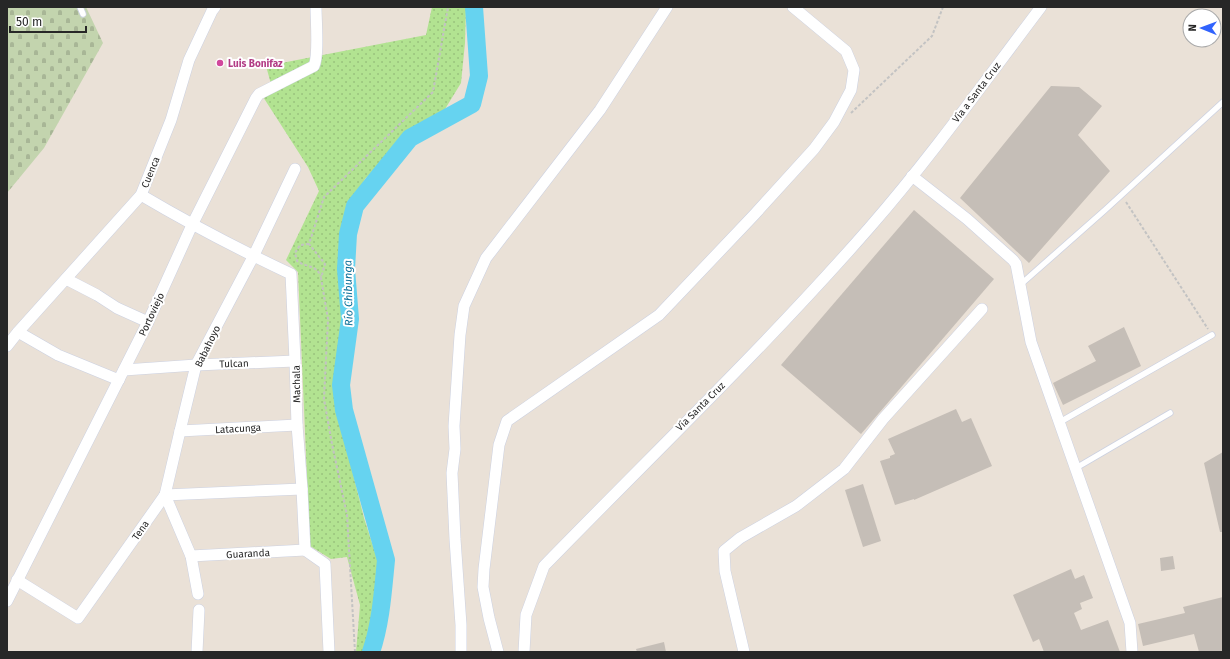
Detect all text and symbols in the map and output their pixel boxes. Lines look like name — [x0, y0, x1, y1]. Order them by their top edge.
scale bar — [10, 8, 86, 34]
north arrow — [1182, 8, 1222, 48]
text: 50 m — [16, 15, 42, 29]
text: N — [1186, 24, 1199, 32]
marker: Luis Bonifaz — [215, 58, 225, 68]
place label: Luis Bonifaz — [228, 58, 283, 70]
street label: Vía a Santa Cruz — [949, 59, 1004, 125]
street label: Cuenca — [139, 155, 163, 190]
water label: Río Chibunga — [341, 260, 356, 326]
street label: Portoviejo — [137, 291, 167, 338]
street label: Babahoyo — [193, 323, 223, 369]
street label: Tulcan — [219, 357, 249, 371]
street label: Machala — [291, 365, 303, 403]
street label: Vía Santa Cruz — [673, 379, 728, 434]
street label: Latacunga — [215, 422, 261, 436]
street label: Tena — [130, 518, 152, 543]
street label: Guaranda — [226, 547, 270, 561]

